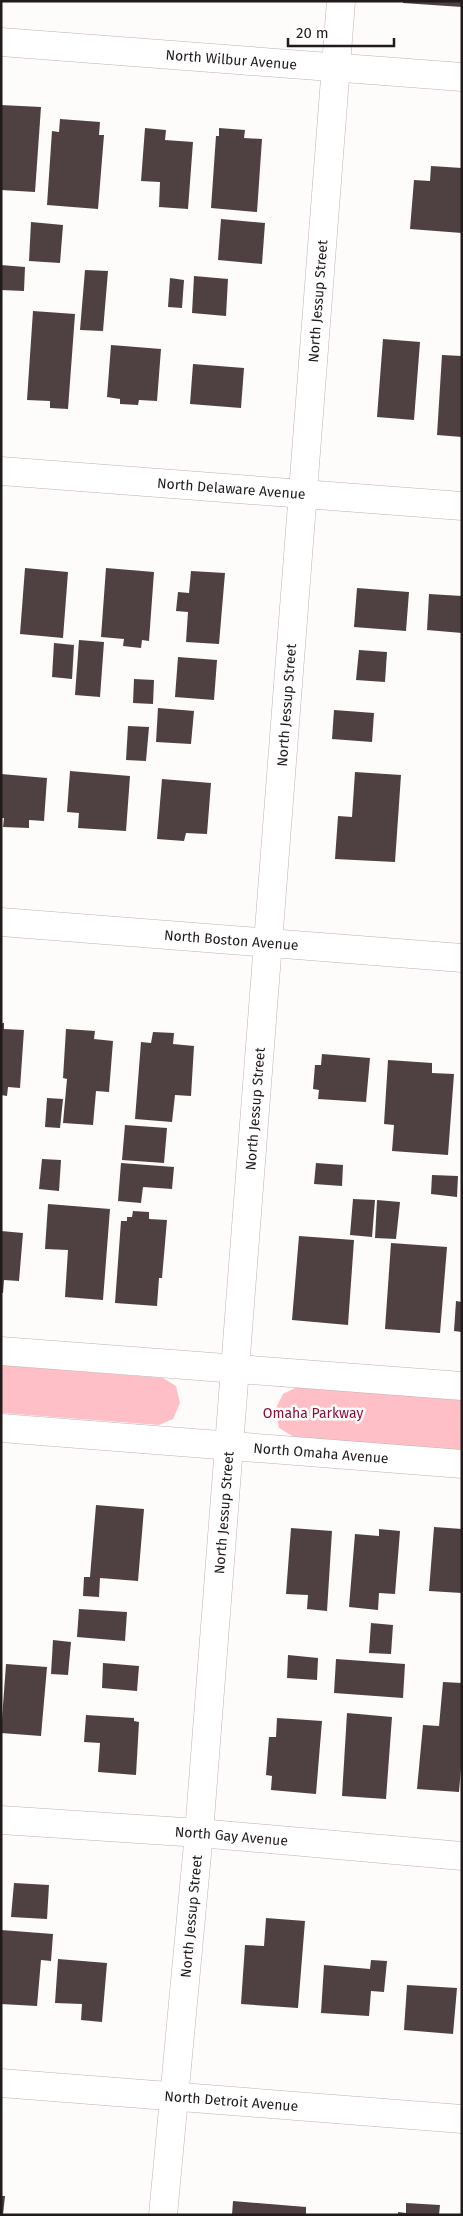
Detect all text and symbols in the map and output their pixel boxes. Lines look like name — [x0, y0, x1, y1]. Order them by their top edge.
scale bar — [288, 15, 394, 47]
text: 20 m — [296, 24, 329, 42]
street label: North Wilbur Avenue — [165, 47, 298, 73]
street label: North Jessup Street — [305, 238, 332, 363]
street label: North Delaware Avenue — [156, 475, 306, 503]
street label: North Jessup Street — [274, 642, 300, 767]
street label: North Boston Avenue — [163, 927, 299, 954]
street label: North Jessup Street — [242, 1046, 269, 1171]
park label: Omaha Parkway — [263, 1405, 363, 1422]
street label: North Omaha Avenue — [253, 1440, 389, 1467]
street label: North Jessup Street — [211, 1450, 238, 1575]
street label: North Gay Avenue — [174, 1823, 289, 1850]
street label: North Jessup Street — [177, 1853, 206, 1979]
street label: North Detroit Avenue — [164, 2088, 299, 2115]

